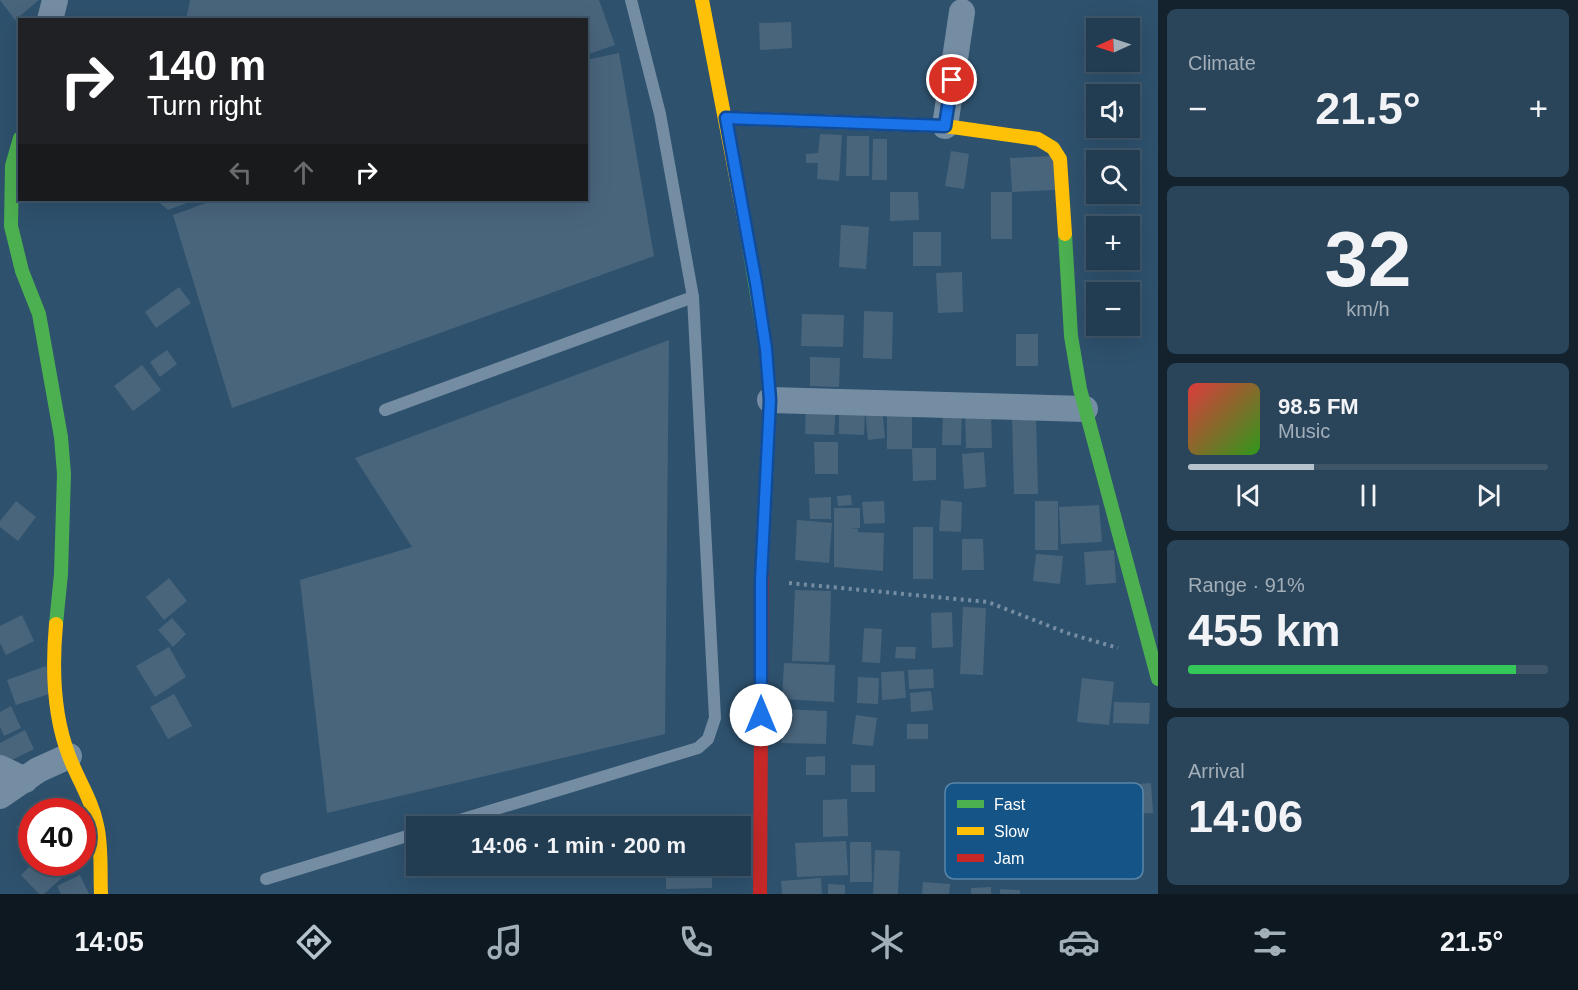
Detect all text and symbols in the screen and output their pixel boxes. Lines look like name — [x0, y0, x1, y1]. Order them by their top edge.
north arrow — [1086, 18, 1140, 72]
map controls — [1086, 18, 1140, 336]
icon: right — [48, 42, 126, 120]
text: 140 m — [147, 42, 266, 89]
text: Climate — [1188, 52, 1256, 74]
pin — [926, 54, 977, 105]
icon: arrive — [935, 63, 968, 96]
text: 21.5° — [1315, 83, 1421, 134]
button: sound — [1086, 84, 1140, 138]
text: − — [1188, 90, 1207, 127]
text: + — [1529, 90, 1548, 127]
text: Turn right — [147, 91, 262, 121]
button: search — [1086, 150, 1140, 204]
icon: left — [224, 156, 257, 189]
icon: ahead — [287, 156, 320, 189]
icon: right — [350, 156, 383, 189]
text: 32 — [1325, 215, 1411, 303]
button: + — [1086, 216, 1140, 270]
button: − — [1086, 282, 1140, 336]
text: km/h — [1346, 298, 1390, 320]
text: 98.5 FM — [1278, 394, 1359, 419]
text: Music — [1278, 420, 1330, 442]
icon: previous — [1232, 479, 1265, 512]
icon: pause — [1352, 479, 1385, 512]
icon: next — [1472, 479, 1505, 512]
text: Range · 91% — [1188, 574, 1305, 596]
text: 455 km — [1188, 605, 1341, 656]
position arrow — [729, 683, 793, 747]
text: Arrival — [1188, 760, 1245, 782]
legend — [945, 783, 1143, 879]
text: 14:06 — [1188, 791, 1303, 842]
text: Fast — [994, 796, 1026, 813]
speed limit sign: 40 — [18, 798, 96, 876]
text: Slow — [994, 823, 1029, 840]
text: 14:06 · 1 min · 200 m — [471, 833, 686, 858]
text: Jam — [994, 850, 1024, 867]
icon: directions — [293, 921, 335, 963]
icon: music — [484, 921, 526, 963]
icon: phone — [675, 921, 717, 963]
icon: climate — [866, 921, 908, 963]
icon: car — [1058, 921, 1100, 963]
icon: filters — [1249, 921, 1291, 963]
text: 14:05 — [75, 927, 144, 957]
text: 21.5° — [1440, 927, 1503, 957]

